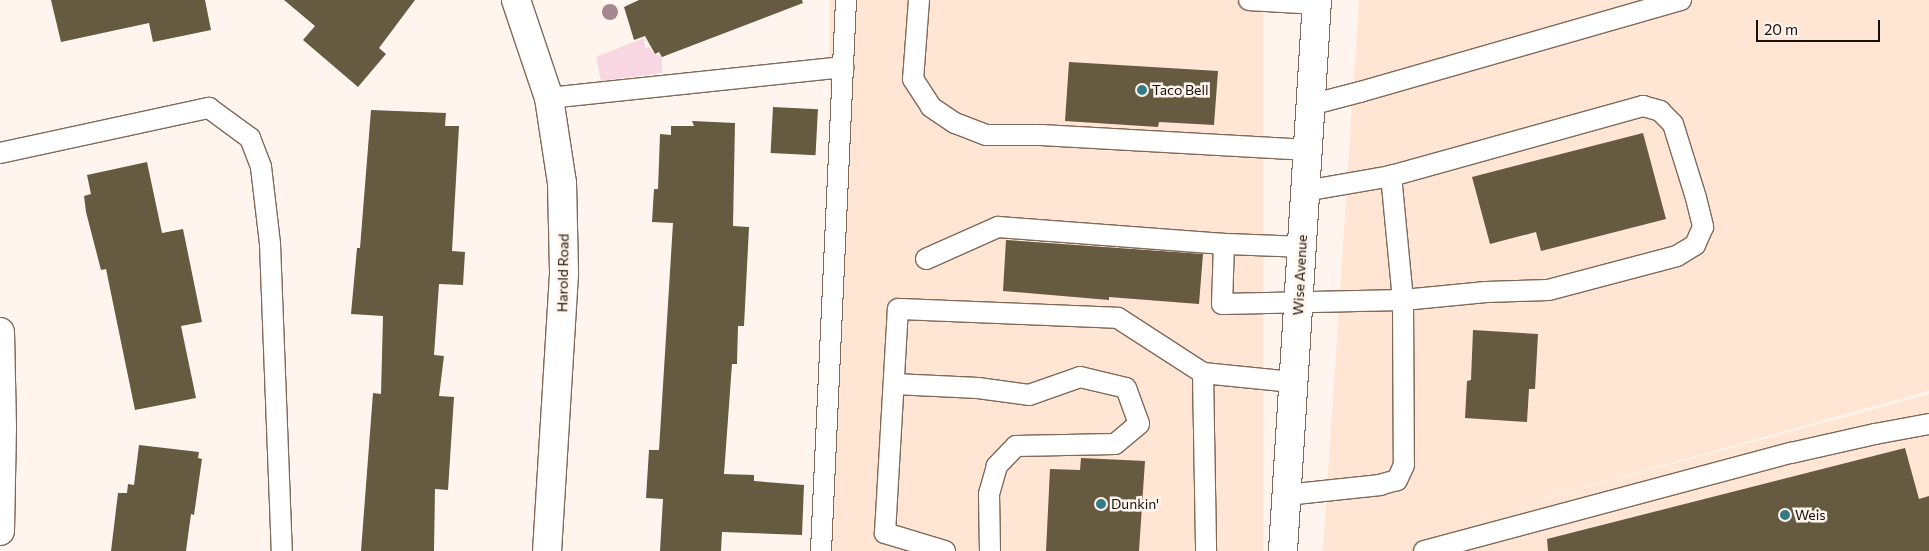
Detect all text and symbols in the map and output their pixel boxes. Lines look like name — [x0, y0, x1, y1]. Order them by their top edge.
scale bar — [1759, 10, 1883, 42]
text: 20 m — [1764, 20, 1798, 38]
place label: Taco Bell — [1152, 82, 1209, 98]
marker: Taco Bell — [1136, 84, 1148, 96]
street label: Harold Road — [554, 234, 572, 312]
street label: Wise Avenue — [1289, 234, 1311, 316]
place label: Dunkin' — [1111, 496, 1159, 512]
marker: Dunkin' — [1095, 498, 1107, 510]
place label: Weis — [1795, 507, 1826, 523]
marker: Weis — [1779, 509, 1791, 521]

